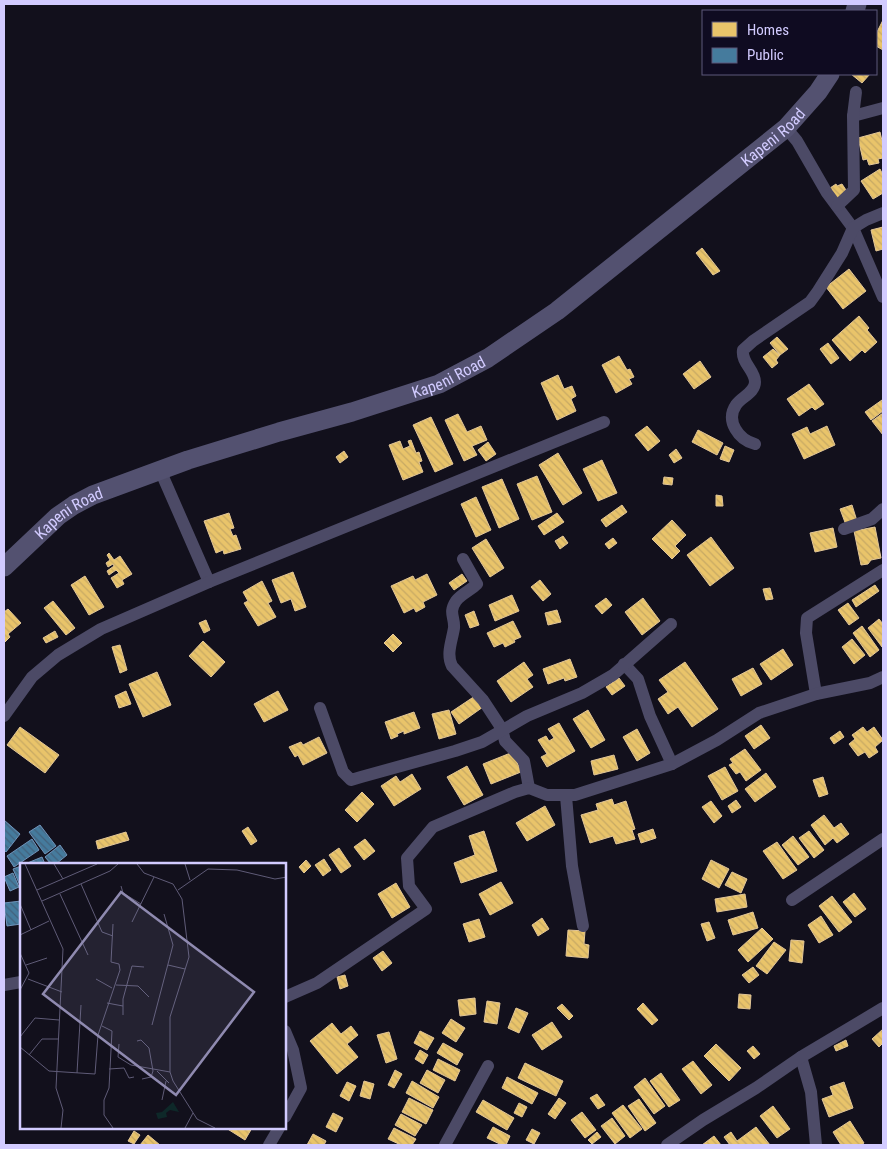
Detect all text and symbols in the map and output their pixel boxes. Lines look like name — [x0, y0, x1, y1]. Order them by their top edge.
legend — [702, 10, 877, 75]
text: Homes — [747, 21, 789, 39]
text: Public — [747, 46, 784, 64]
street label: Kapeni Road — [737, 104, 809, 170]
street label: Kapeni Road — [409, 352, 489, 402]
street label: Kapeni Road — [31, 483, 105, 543]
inset map — [20, 863, 286, 1129]

